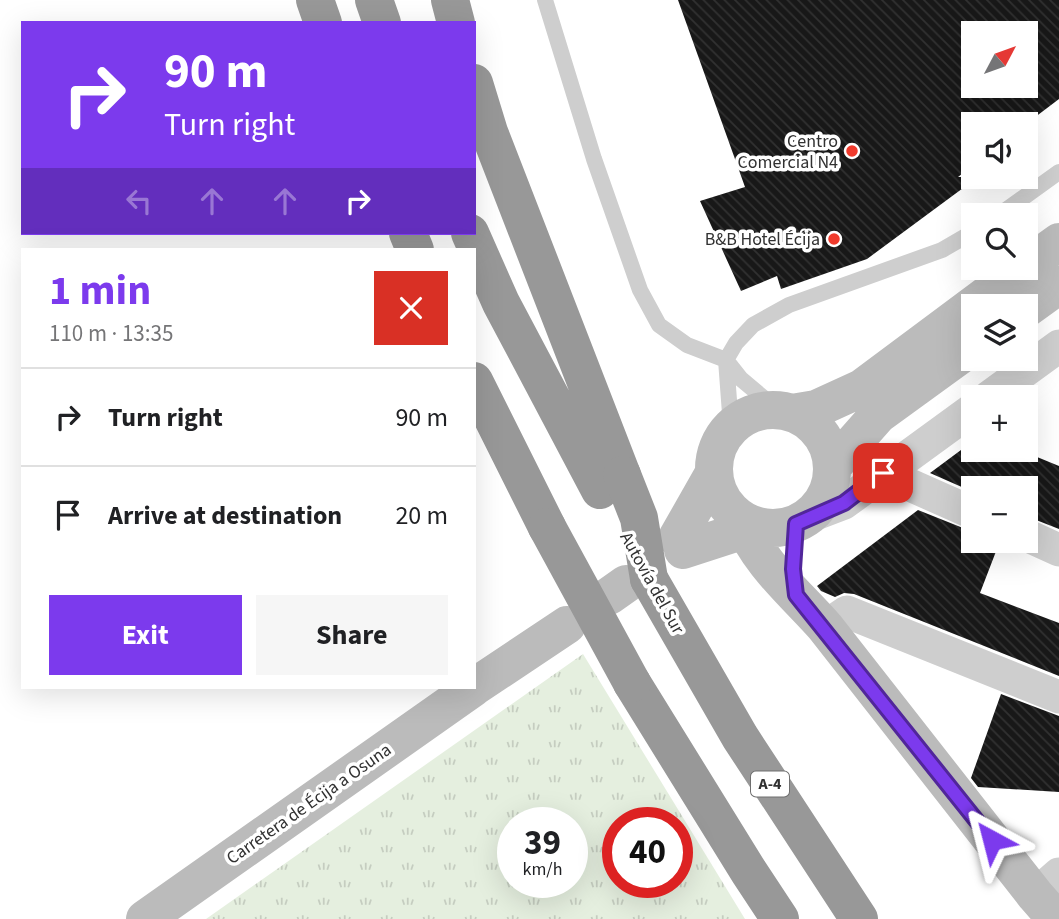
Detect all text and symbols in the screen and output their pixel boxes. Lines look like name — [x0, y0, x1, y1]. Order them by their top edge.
north arrow — [961, 21, 1038, 98]
map controls — [961, 21, 1038, 553]
text: 90 m — [164, 37, 268, 107]
icon: right — [49, 49, 140, 140]
text: Turn right — [164, 102, 295, 148]
button: sound — [961, 112, 1038, 189]
place label: Centro Comercial N4 — [738, 129, 838, 175]
marker: Centro Comercial N4 — [844, 143, 860, 159]
icon: left — [120, 182, 158, 220]
icon: ahead — [193, 182, 231, 220]
icon: ahead — [266, 182, 304, 220]
icon: right — [339, 182, 377, 220]
button: search — [961, 203, 1038, 280]
place label: B&B Hotel Écija — [705, 227, 820, 252]
marker: B&B Hotel Écija — [826, 231, 842, 247]
text: 1 min — [49, 261, 151, 321]
button: close — [374, 271, 448, 345]
button: layers — [961, 294, 1038, 371]
text: 110 m · 13:35 — [49, 317, 173, 350]
button: + — [961, 385, 1038, 462]
icon: right — [49, 398, 87, 436]
text: Turn right — [108, 399, 223, 436]
text: 90 m — [395, 399, 448, 436]
pin — [853, 443, 913, 503]
icon: arrive — [864, 454, 902, 492]
button: − — [961, 476, 1038, 553]
icon: arrive — [49, 496, 87, 534]
text: Arrive at destination — [108, 497, 342, 534]
text: 20 m — [395, 497, 448, 534]
street label: Autovía del Sur — [614, 527, 691, 639]
button: Exit — [49, 595, 242, 675]
button: Share — [256, 595, 448, 675]
street label: Carretera de Écija a Osuna — [222, 738, 396, 870]
road number: A-4 — [751, 772, 789, 796]
position arrow — [955, 803, 1029, 877]
speed limit sign: 40 — [602, 807, 693, 898]
text: 39 — [524, 818, 561, 868]
text: km/h — [523, 857, 562, 882]

